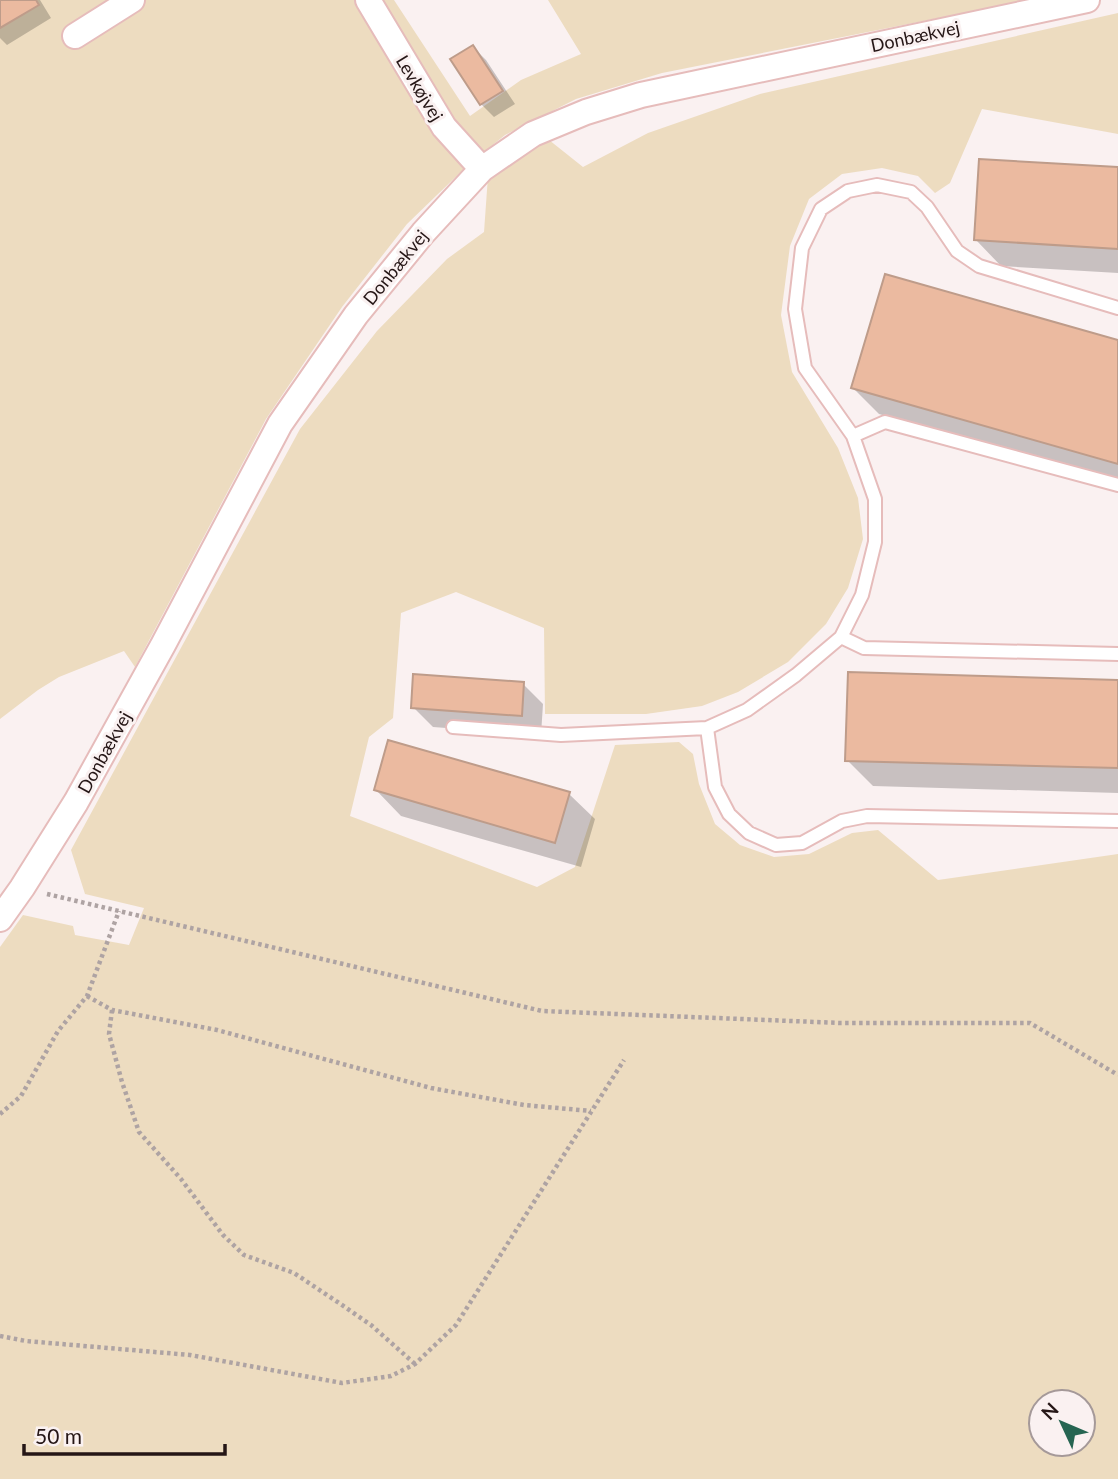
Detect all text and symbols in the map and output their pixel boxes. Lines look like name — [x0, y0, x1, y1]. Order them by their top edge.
street label: Donbækvej — [869, 16, 961, 56]
street label: Levkøjvej — [392, 51, 448, 125]
street label: Donbækvej — [358, 225, 432, 309]
street label: Donbækvej — [72, 707, 136, 797]
north arrow — [1027, 1388, 1097, 1458]
text: N — [1036, 1398, 1063, 1424]
scale bar — [24, 1412, 226, 1456]
text: 50 m — [35, 1423, 82, 1448]

